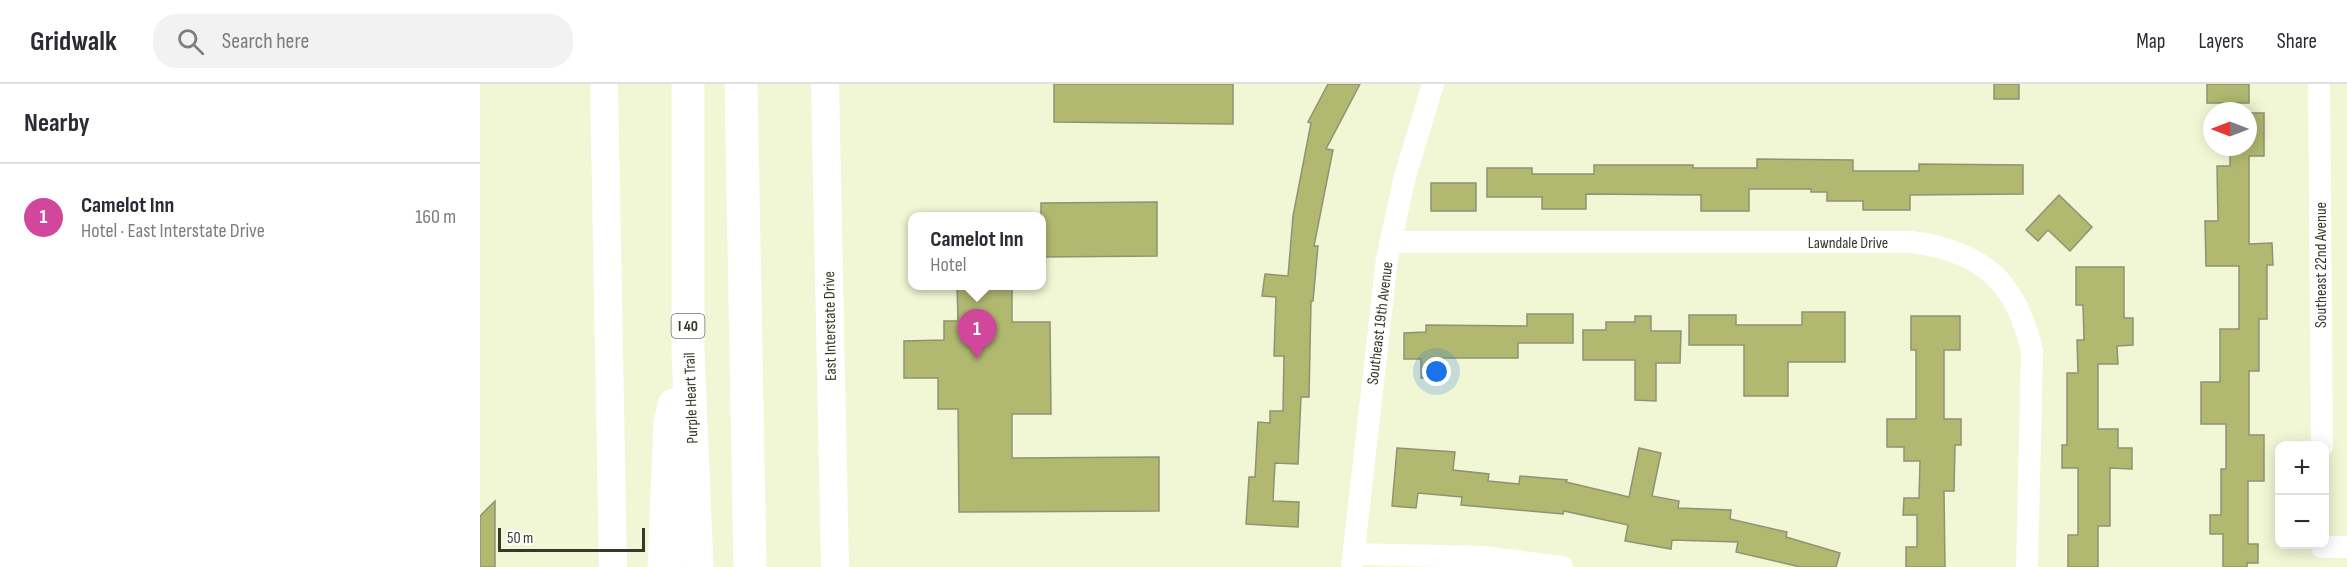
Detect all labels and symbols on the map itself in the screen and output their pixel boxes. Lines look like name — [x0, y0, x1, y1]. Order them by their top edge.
north arrow — [2203, 102, 2257, 156]
street label: Southeast 22nd Avenue — [2312, 202, 2331, 328]
street label: Lawndale Drive — [1808, 234, 1888, 253]
street label: Southeast 19th Avenue — [1364, 261, 1397, 386]
street label: East Interstate Drive — [820, 271, 841, 381]
pin: 1 — [958, 310, 996, 359]
road number: I 40 — [672, 314, 704, 338]
street label: Purple Heart Trail — [680, 352, 703, 444]
your location — [1422, 357, 1451, 386]
scale bar — [498, 525, 645, 552]

